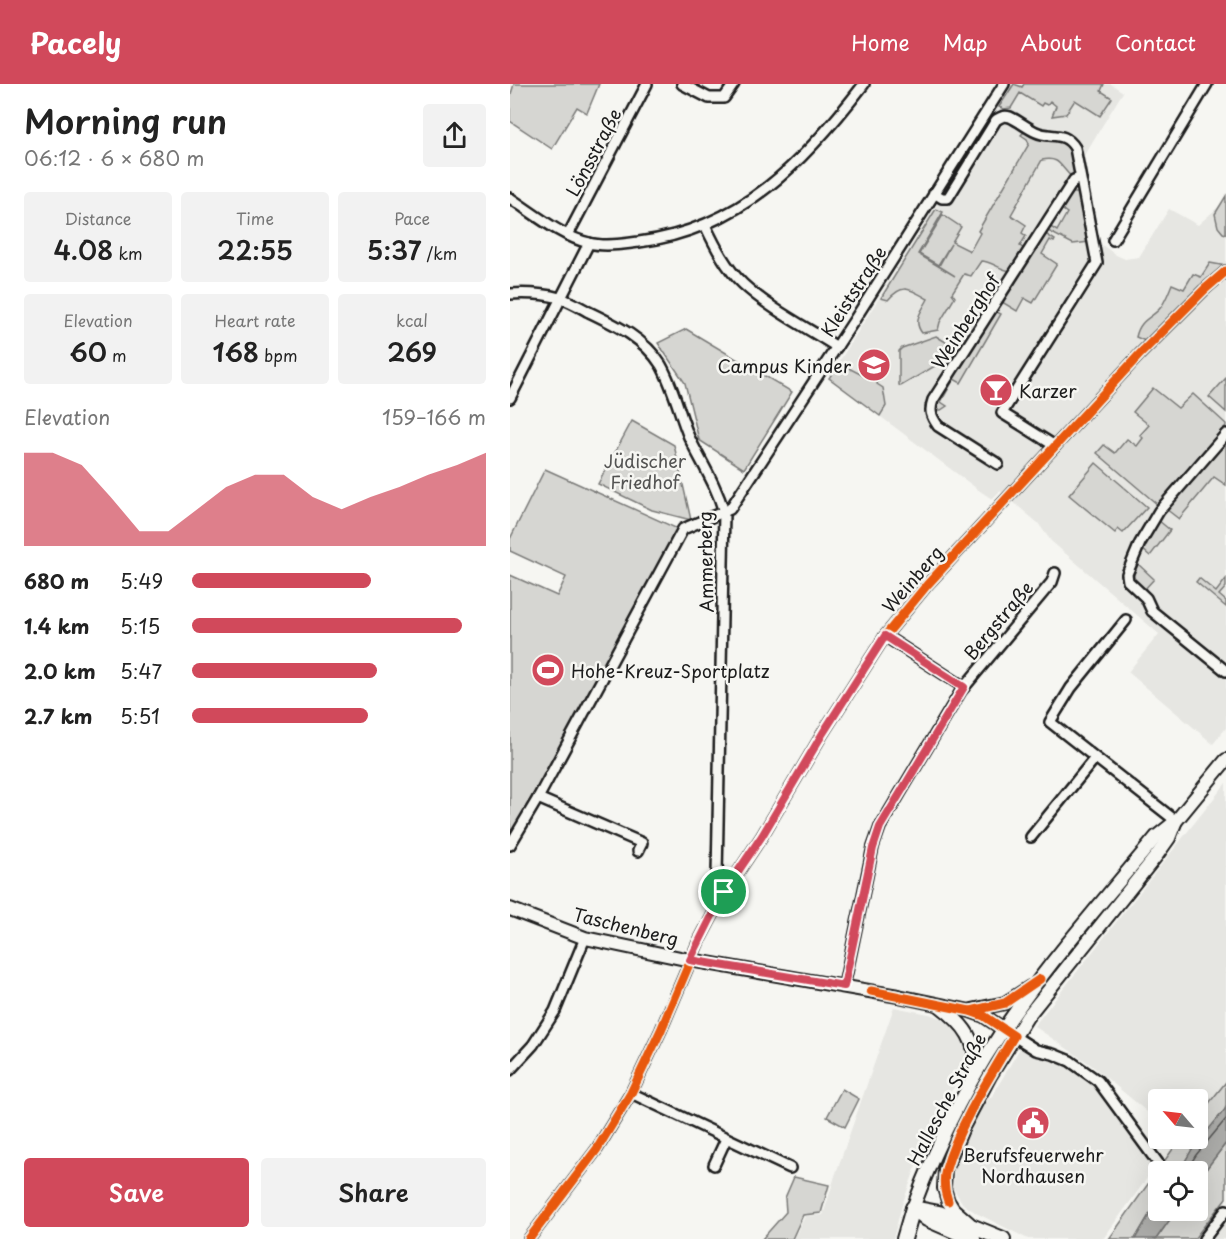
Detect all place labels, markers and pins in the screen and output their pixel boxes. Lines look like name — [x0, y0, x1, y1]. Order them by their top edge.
school or university icon: Campus Kinder — [856, 347, 892, 383]
place label: Campus Kinder — [718, 352, 852, 379]
bar icon: Karzer — [978, 372, 1014, 408]
place label: Karzer — [1019, 377, 1077, 404]
sports icon: Hohe-Kreuz-Sportplatz — [530, 652, 566, 688]
place label: Hohe-Kreuz-Sportplatz — [571, 657, 770, 684]
pin — [698, 866, 749, 917]
public building icon: Berufsfeuerwehr Nordhausen — [1015, 1105, 1051, 1141]
place label: Berufsfeuerwehr Nordhausen — [962, 1141, 1104, 1189]

